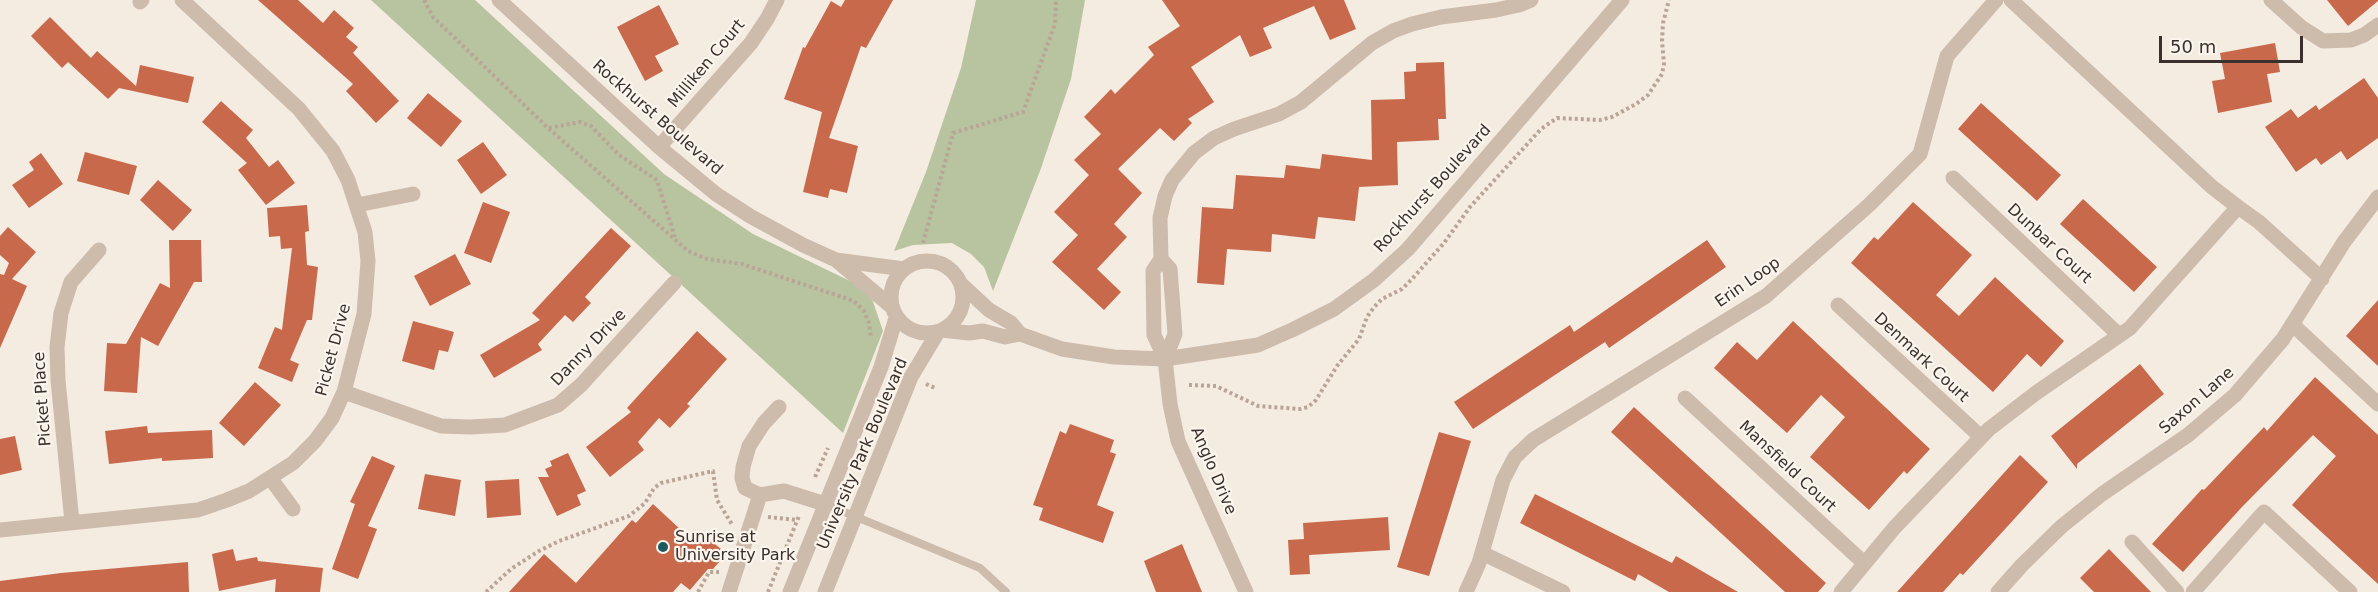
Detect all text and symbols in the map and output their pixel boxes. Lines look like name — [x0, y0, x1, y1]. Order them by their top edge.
street label: Milliken Court — [665, 16, 749, 112]
scale bar — [2162, 24, 2306, 62]
text: 50 m — [2170, 36, 2216, 57]
street label: Rockhurst Boulevard — [588, 56, 726, 180]
street label: Rockhurst Boulevard — [1370, 121, 1496, 257]
street label: Dunbar Court — [2003, 200, 2095, 288]
street label: Erin Loop — [1712, 254, 1784, 312]
street label: Picket Drive — [312, 302, 356, 398]
street label: Danny Drive — [547, 306, 631, 390]
street label: Denmark Court — [1870, 309, 1972, 407]
street label: Picket Place — [30, 351, 56, 447]
street label: University Park Boulevard — [814, 355, 912, 553]
street label: Saxon Lane — [2156, 363, 2238, 439]
street label: Mansfield Court — [1735, 417, 1839, 517]
street label: Anglo Drive — [1186, 424, 1240, 518]
place label: Sunrise at University Park — [675, 528, 795, 566]
marker: Sunrise at University Park — [656, 540, 670, 554]

